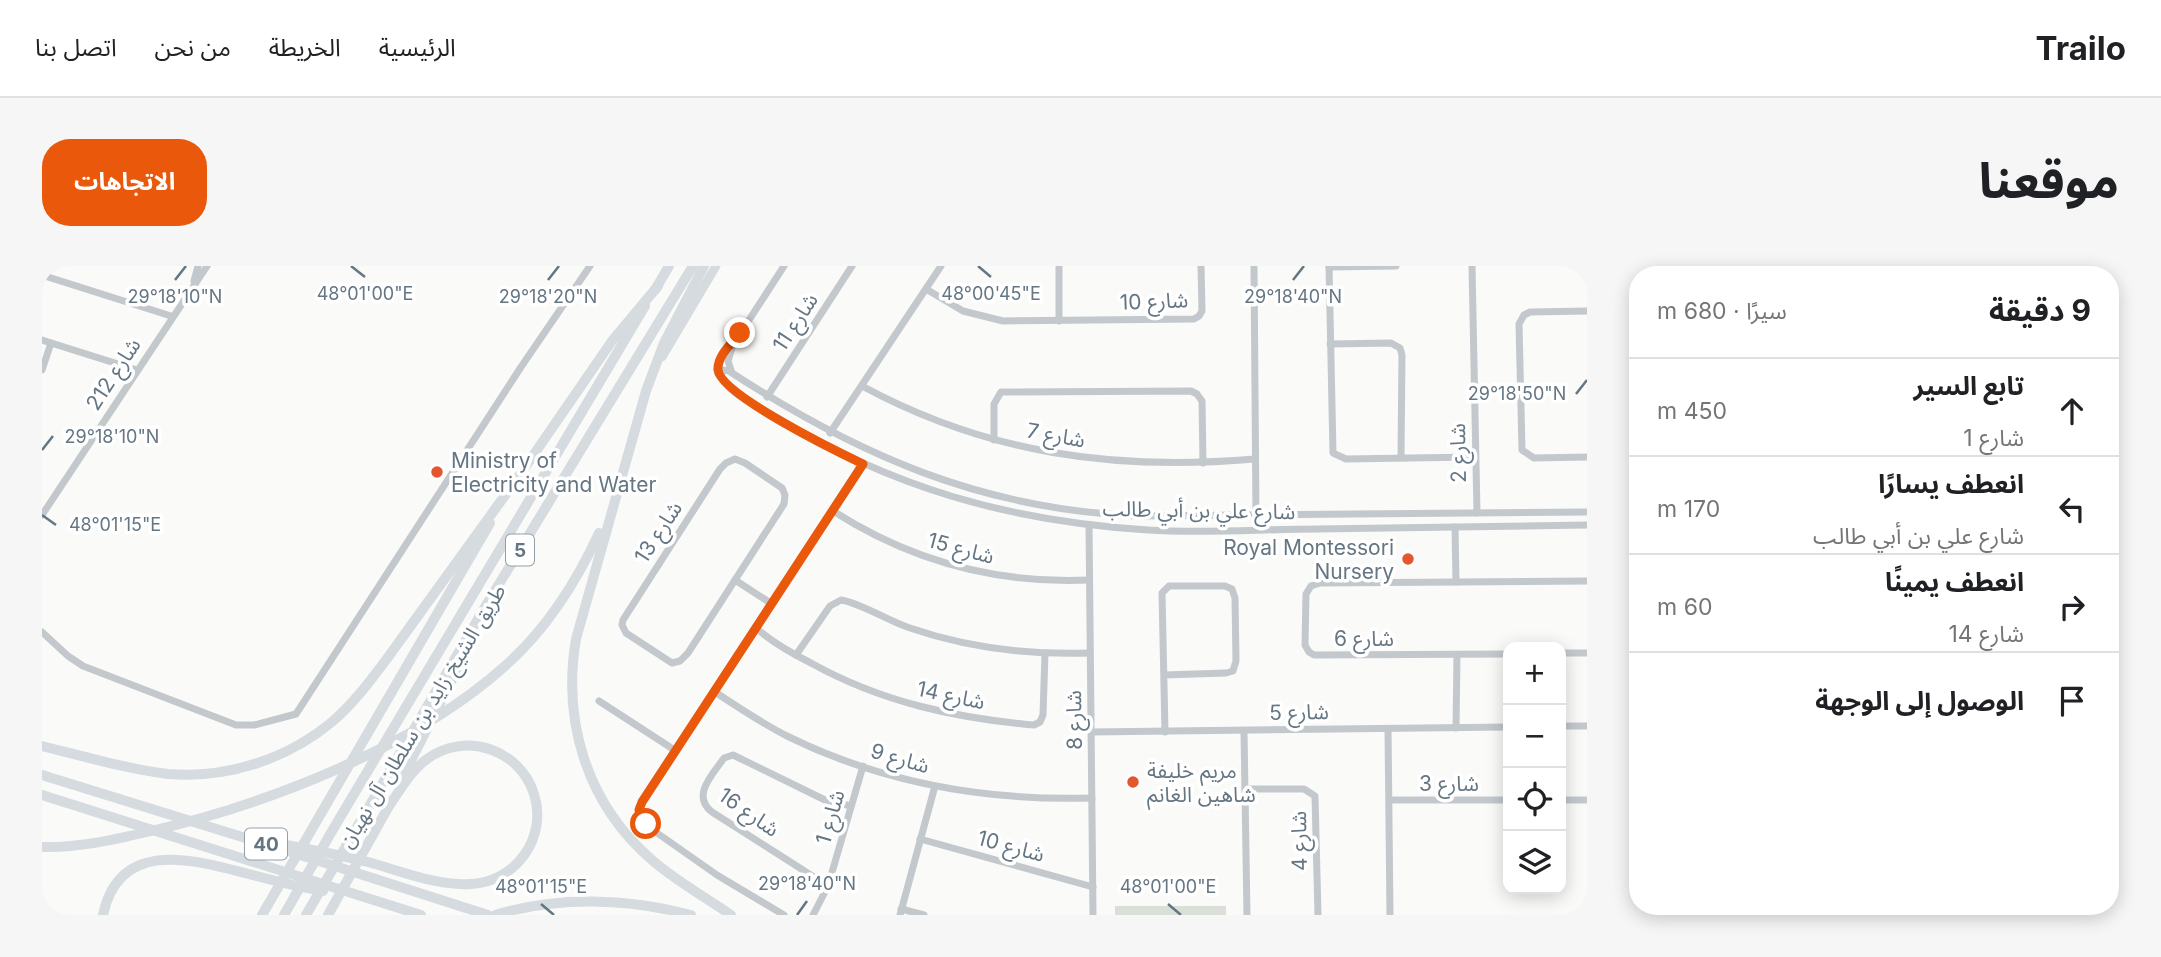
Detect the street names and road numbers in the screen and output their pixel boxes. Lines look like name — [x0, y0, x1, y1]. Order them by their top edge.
street label: شارع 10 — [1119, 287, 1189, 318]
street label: شارع 11 — [767, 288, 825, 357]
street label: شارع 212 — [80, 333, 148, 416]
street label: شارع 7 — [1024, 418, 1087, 455]
street label: شارع 2 — [1445, 423, 1474, 483]
street label: شارع علي بن أبي طالب — [1102, 496, 1296, 528]
street label: شارع 13 — [629, 497, 690, 569]
street label: شارع 15 — [924, 527, 997, 572]
road number: 5 — [506, 534, 534, 566]
street label: طريق الشيخ زايد بن سلطان آل نهيان — [333, 580, 513, 854]
street label: شارع 6 — [1334, 626, 1394, 654]
street label: شارع 14 — [914, 676, 987, 717]
street label: شارع 8 — [1061, 690, 1090, 750]
street label: شارع 5 — [1269, 699, 1329, 728]
street label: شارع 9 — [867, 738, 932, 781]
street label: شارع 3 — [1419, 771, 1479, 799]
street label: شارع 16 — [712, 782, 784, 844]
street label: شارع 1 — [810, 787, 853, 848]
street label: شارع 4 — [1286, 811, 1315, 871]
street label: شارع 10 — [974, 825, 1047, 870]
road number: 40 — [245, 828, 287, 860]

